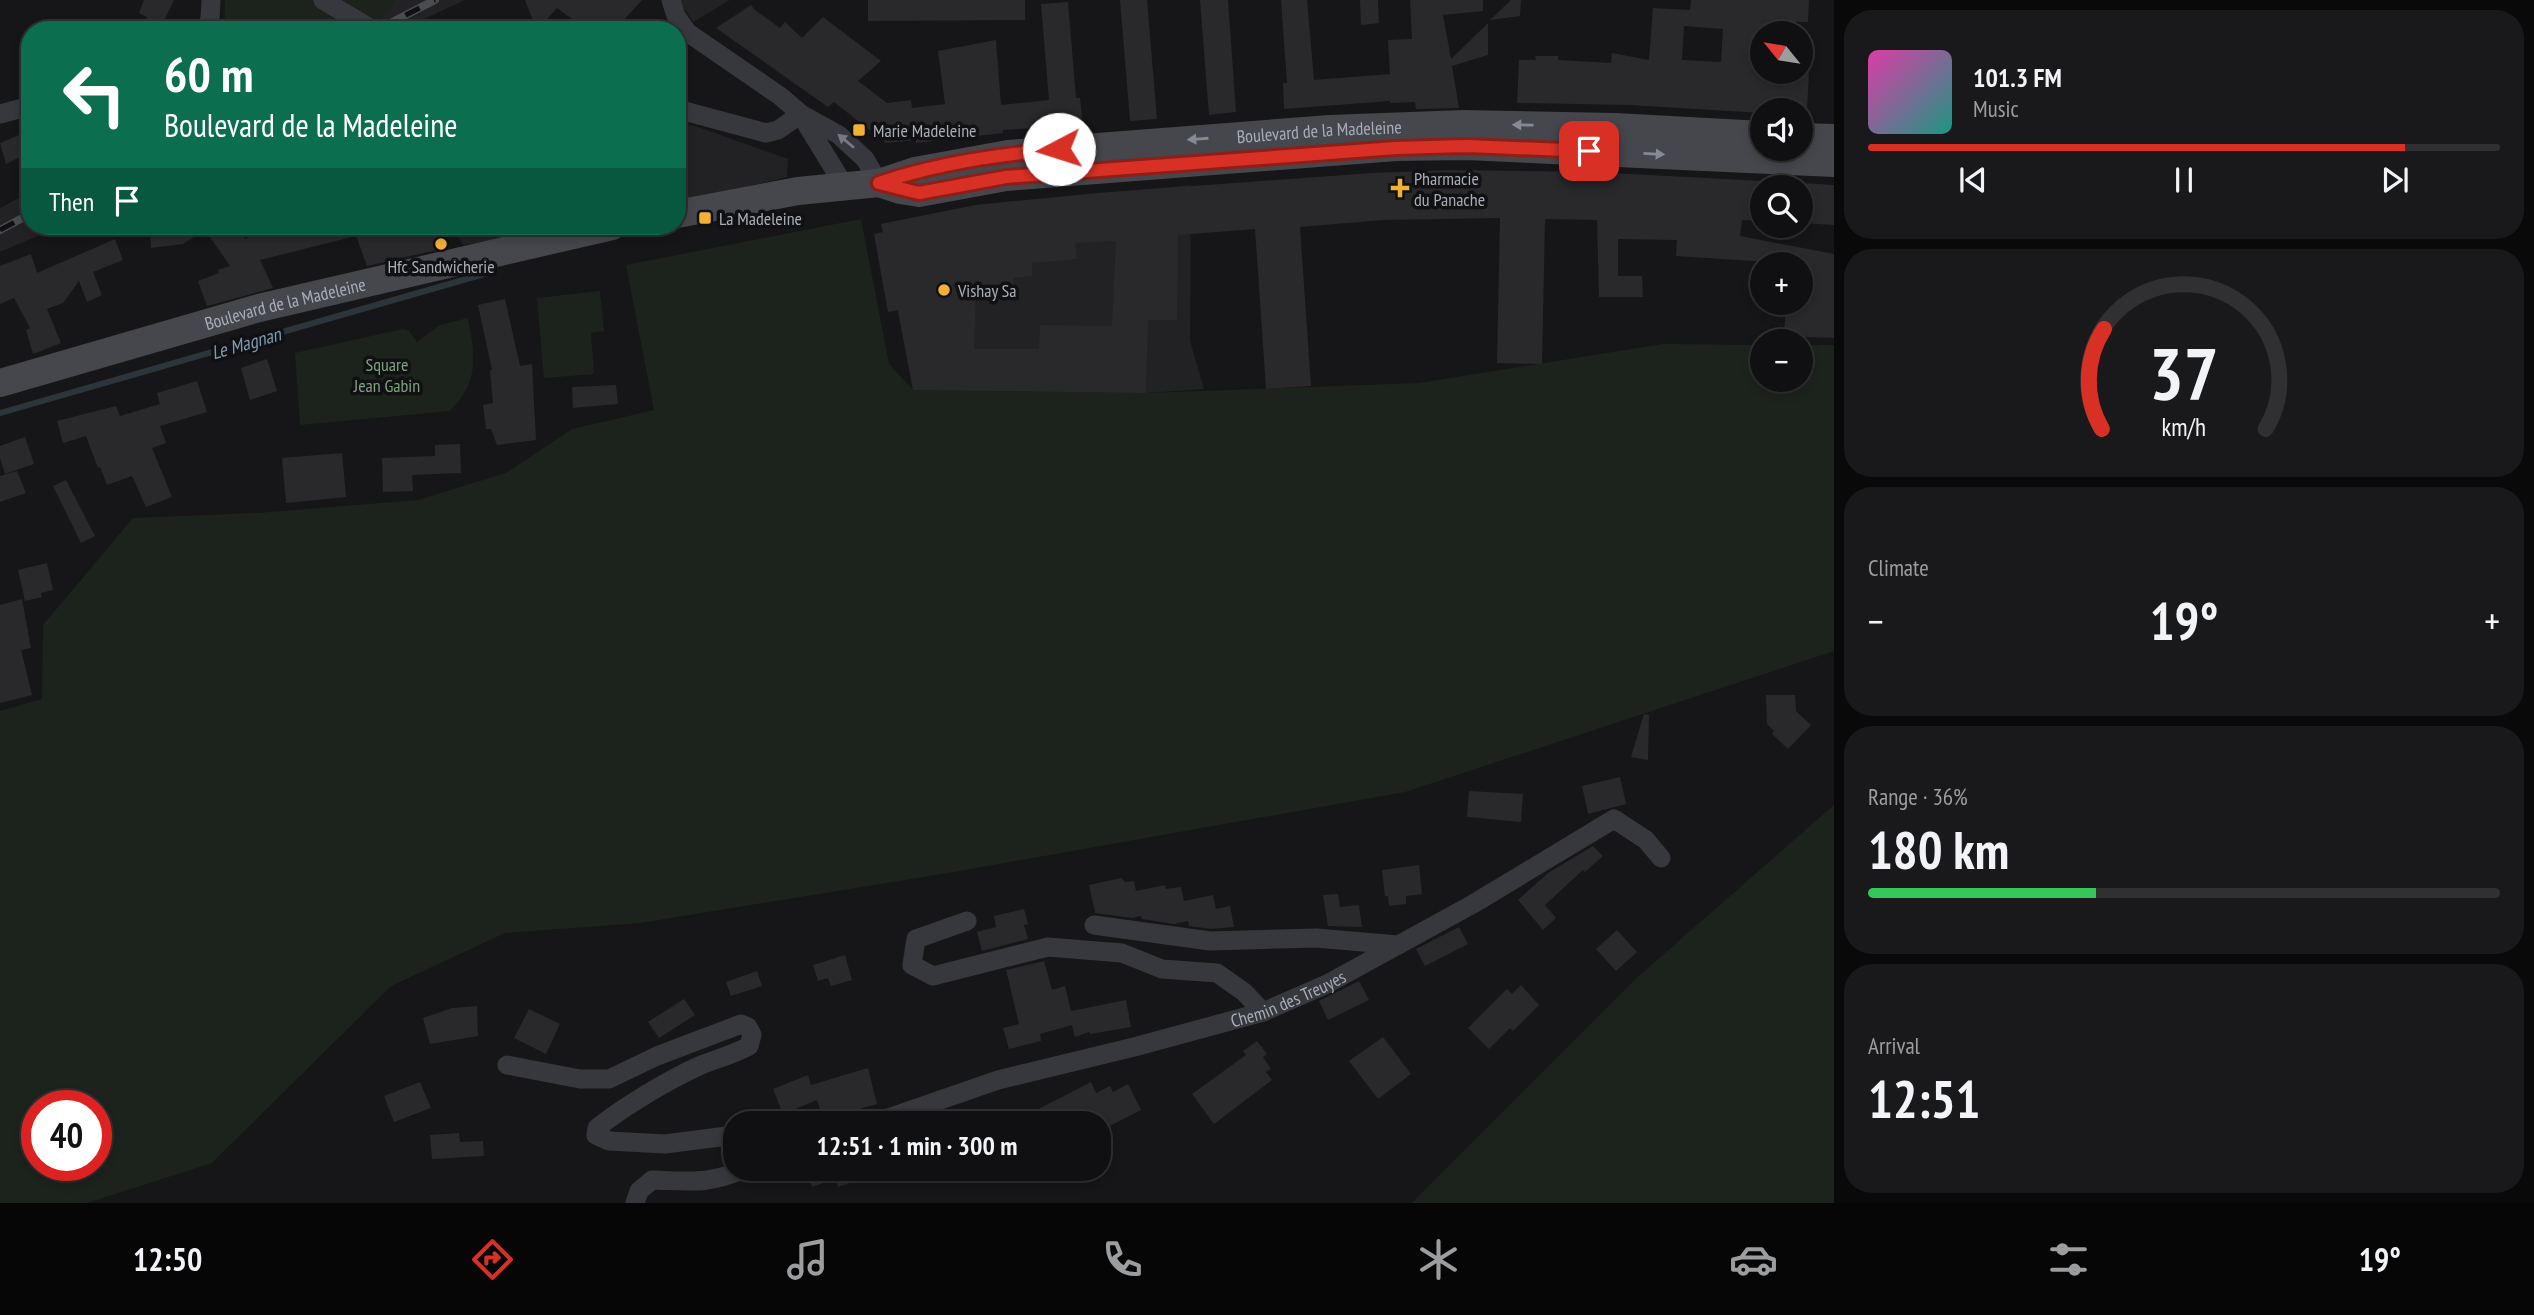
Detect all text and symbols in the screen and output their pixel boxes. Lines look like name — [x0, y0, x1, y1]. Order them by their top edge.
north arrow — [1750, 21, 1813, 84]
map controls — [1750, 21, 1813, 392]
text: 60 m — [164, 42, 253, 106]
icon: left — [49, 49, 140, 140]
text: 101.3 FM — [1973, 61, 2062, 94]
text: Music — [1973, 94, 2019, 123]
button: sound — [1750, 98, 1813, 161]
text: Boulevard de la Madeleine — [164, 104, 458, 146]
position arrow — [1022, 112, 1096, 186]
street label: Boulevard de la Madeleine — [1236, 115, 1402, 148]
place label: Marie Madeleine — [873, 119, 977, 142]
one-way arrow — [1511, 119, 1533, 131]
pin — [1559, 121, 1619, 181]
marker: Marie Madeleine — [851, 122, 867, 138]
icon: arrive — [1570, 132, 1608, 170]
one-way arrow — [838, 134, 856, 149]
one-way arrow — [1187, 134, 1209, 145]
one-way arrow — [1643, 149, 1665, 160]
icon: previous — [1954, 161, 1992, 199]
icon: pause — [2165, 161, 2203, 199]
icon: next — [2376, 161, 2414, 199]
place label: Pharmacie du Panache — [1414, 167, 1485, 211]
button: search — [1750, 175, 1813, 238]
marker: Pharmacie du Panache — [1392, 180, 1408, 196]
icon: arrive — [108, 182, 146, 220]
text: Then — [49, 185, 94, 218]
place label: La Madeleine — [719, 207, 802, 230]
marker: La Madeleine — [697, 210, 713, 226]
marker: Hfc Sandwicherie — [433, 236, 449, 252]
button: + — [1750, 252, 1813, 315]
place label: Hfc Sandwicherie — [387, 255, 495, 278]
street label: Boulevard de la Madeleine — [202, 272, 368, 335]
place label: Vishay Sa — [957, 279, 1016, 302]
marker: Vishay Sa — [936, 282, 952, 298]
water label: Le Magnan — [209, 321, 285, 364]
text: 37 — [2149, 325, 2219, 419]
button: − — [1750, 329, 1813, 392]
park label: Square Jean Gabin — [353, 353, 420, 397]
text: km/h — [2162, 411, 2206, 443]
text: Climate — [1868, 553, 1929, 582]
text: 19° — [2150, 587, 2218, 654]
text: − — [1868, 596, 1884, 645]
text: + — [2484, 596, 2500, 645]
text: Range · 36% — [1868, 782, 1968, 811]
text: 180 km — [1868, 816, 2009, 883]
street label: Chemin des Treuyes — [1228, 965, 1350, 1032]
text: Arrival — [1868, 1031, 1920, 1060]
text: 12:51 — [1868, 1065, 1980, 1132]
speed limit sign: 40 — [21, 1090, 112, 1181]
text: 12:51 · 1 min · 300 m — [817, 1129, 1017, 1162]
icon: directions — [468, 1235, 517, 1284]
icon: music — [783, 1235, 832, 1284]
icon: phone — [1098, 1235, 1147, 1284]
icon: climate — [1414, 1235, 1463, 1284]
icon: car — [1729, 1235, 1778, 1284]
icon: filters — [2044, 1235, 2093, 1284]
text: 12:50 — [133, 1238, 202, 1280]
text: 19° — [2359, 1238, 2401, 1280]

